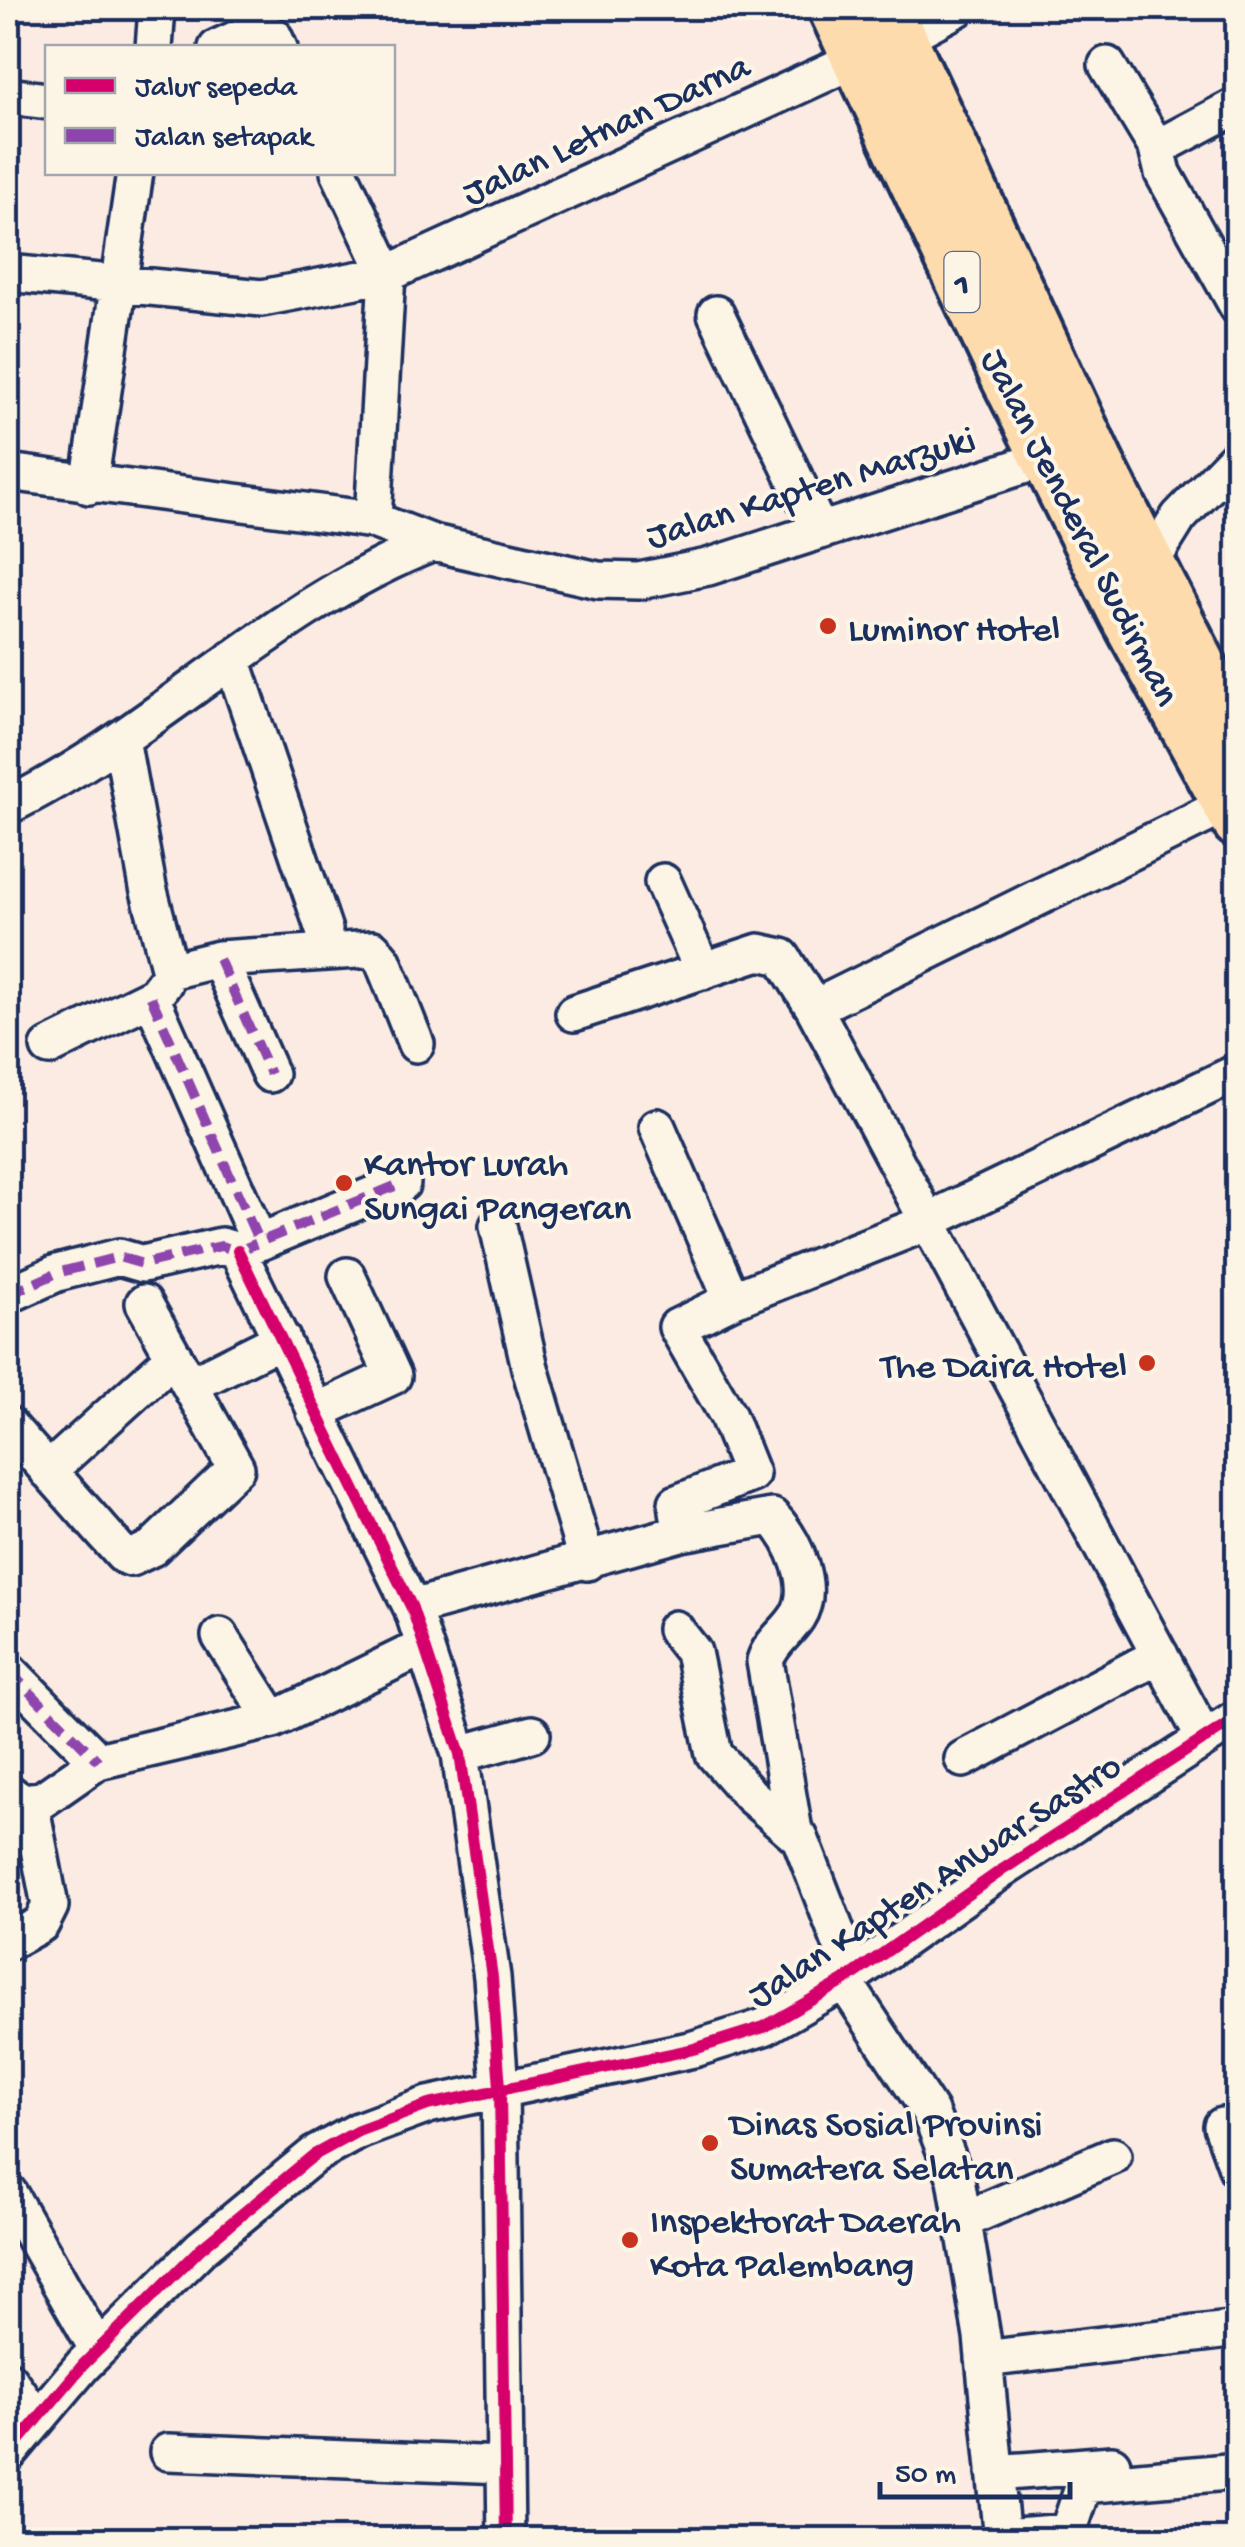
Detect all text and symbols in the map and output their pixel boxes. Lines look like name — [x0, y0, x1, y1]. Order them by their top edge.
legend — [45, 45, 395, 175]
street label: Jalan Letnan Darna — [457, 46, 760, 218]
text: Jalur sepeda — [135, 72, 298, 107]
text: Jalan setapak — [135, 122, 315, 157]
road number: 1 — [944, 252, 980, 312]
street label: Jalan Jenderal Sudirman — [968, 343, 1187, 715]
street label: Jalan Kapten Marzuki — [642, 420, 981, 562]
place label: Luminor Hotel — [848, 610, 1060, 654]
marker: Luminor Hotel — [817, 615, 839, 637]
place label: Kantor Lurah Sungai Pangeran — [364, 1145, 631, 1233]
marker: Kantor Lurah Sungai Pangeran — [333, 1172, 355, 1194]
place label: The Daira Hotel — [879, 1347, 1127, 1391]
marker: The Daira Hotel — [1136, 1352, 1158, 1374]
street label: Jalan Kapten Anwar Sastro — [742, 1746, 1131, 2020]
place label: Dinas Sosial Provinsi Sumatera Selatan — [727, 2105, 1043, 2193]
marker: Dinas Sosial Provinsi Sumatera Selatan — [699, 2132, 721, 2154]
place label: Inspektorat Daerah Kota Palembang — [650, 2202, 961, 2290]
marker: Inspektorat Daerah Kota Palembang — [619, 2229, 641, 2251]
scale bar — [880, 2437, 1070, 2499]
text: 50 m — [895, 2459, 956, 2494]

